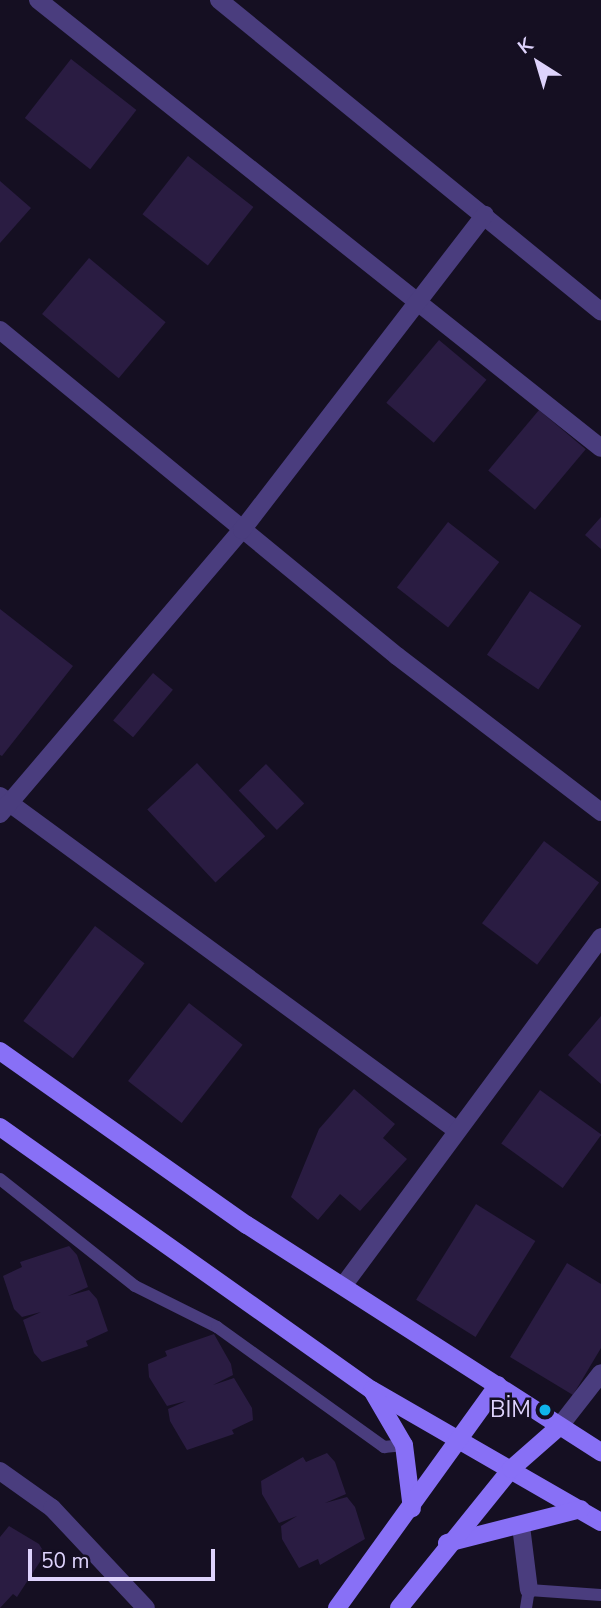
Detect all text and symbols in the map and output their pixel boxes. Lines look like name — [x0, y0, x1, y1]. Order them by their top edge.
north arrow — [503, 28, 573, 98]
text: K — [512, 32, 538, 60]
place label: BİM — [490, 1396, 531, 1424]
marker: BİM — [537, 1402, 553, 1418]
scale bar — [32, 1534, 219, 1578]
text: 50 m — [41, 1547, 90, 1575]

